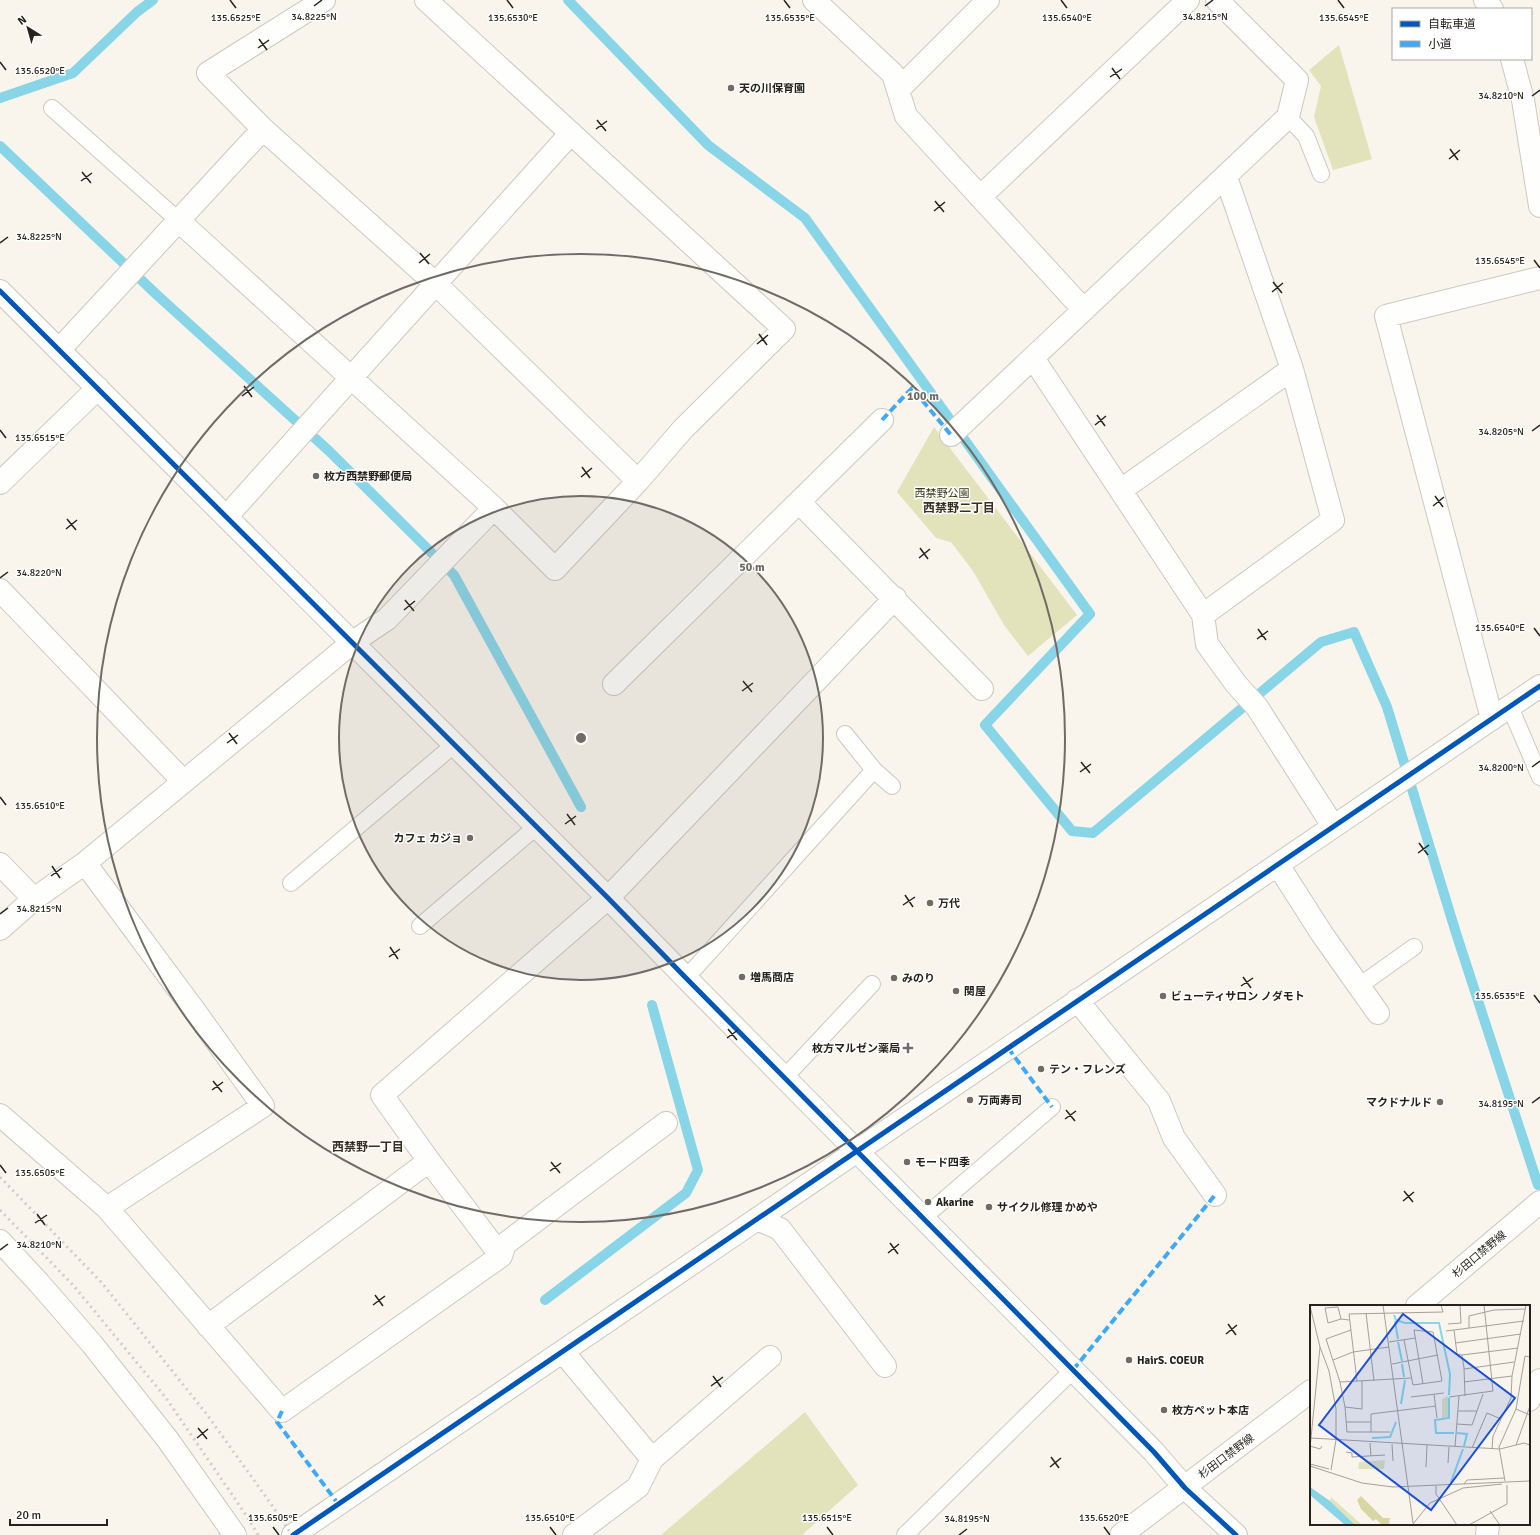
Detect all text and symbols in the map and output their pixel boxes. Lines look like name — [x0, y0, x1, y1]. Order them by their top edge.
north arrow — [8, 8, 48, 48]
legend — [1392, 8, 1532, 60]
text: 34.8225°N — [291, 11, 337, 23]
text: 34.8215°N — [1182, 11, 1228, 23]
text: 135.6525°E — [211, 12, 261, 24]
text: 135.6530°E — [488, 12, 538, 24]
text: 135.6535°E — [765, 12, 815, 24]
text: 135.6540°E — [1042, 12, 1092, 24]
text: 135.6545°E — [1319, 12, 1369, 24]
text: N — [15, 13, 29, 28]
text: 自転車道 — [1428, 17, 1476, 32]
text: 小道 — [1428, 37, 1452, 52]
text: 135.6520°E — [15, 65, 65, 77]
place label: 天の川保育園 — [739, 82, 805, 95]
marker: 天の川保育園 — [726, 83, 736, 93]
text: 34.8210°N — [1478, 90, 1524, 102]
text: 34.8225°N — [16, 231, 62, 243]
text: 135.6545°E — [1475, 255, 1525, 267]
text: 100 m — [907, 389, 939, 404]
text: 34.8205°N — [1478, 426, 1524, 438]
text: 135.6515°E — [15, 432, 65, 444]
place label: 枚方西禁野郵便局 — [324, 470, 412, 483]
marker: 枚方西禁野郵便局 — [311, 471, 321, 481]
park label: 西禁野公園 — [915, 487, 970, 500]
district label: 西禁野二丁目 — [923, 501, 995, 516]
text: 50 m — [739, 560, 765, 575]
text: 34.8220°N — [16, 567, 62, 579]
text: 135.6540°E — [1475, 622, 1525, 634]
centre of rings — [574, 731, 588, 745]
text: 34.8200°N — [1478, 762, 1524, 774]
text: 135.6510°E — [15, 800, 65, 812]
place label: カフェ カジョ — [394, 832, 462, 845]
marker: カフェ カジョ — [465, 833, 475, 843]
place label: 万代 — [938, 897, 960, 910]
marker: 万代 — [925, 898, 935, 908]
text: 34.8215°N — [16, 903, 62, 915]
place label: 増馬商店 — [750, 971, 794, 984]
marker: 増馬商店 — [737, 972, 747, 982]
place label: みのり — [902, 972, 935, 985]
marker: みのり — [889, 973, 899, 983]
place label: 関屋 — [964, 985, 986, 998]
marker: 関屋 — [951, 986, 961, 996]
place label: ビューティサロン ノダモト — [1171, 990, 1305, 1003]
text: 135.6535°E — [1475, 990, 1525, 1002]
marker: ビューティサロン ノダモト — [1158, 991, 1168, 1001]
place label: 枚方マルゼン薬局 — [812, 1042, 900, 1055]
marker: 枚方マルゼン薬局 — [903, 1043, 913, 1053]
place label: テン・フレンズ — [1049, 1063, 1126, 1076]
marker: テン・フレンズ — [1036, 1064, 1046, 1074]
place label: 万両寿司 — [978, 1094, 1022, 1107]
marker: 万両寿司 — [965, 1095, 975, 1105]
place label: マクドナルド — [1366, 1096, 1432, 1109]
marker: マクドナルド — [1435, 1097, 1445, 1107]
text: 34.8195°N — [1478, 1098, 1524, 1110]
district label: 西禁野一丁目 — [332, 1140, 404, 1155]
place label: モード四季 — [915, 1156, 970, 1169]
marker: モード四季 — [902, 1157, 912, 1167]
text: 135.6505°E — [15, 1167, 65, 1179]
place label: Akarine — [936, 1196, 974, 1209]
marker: Akarine — [923, 1197, 933, 1207]
place label: サイクル修理 かめや — [997, 1201, 1098, 1214]
marker: サイクル修理 かめや — [984, 1202, 994, 1212]
street label: 杉田口禁野線 — [1450, 1228, 1509, 1281]
text: 34.8210°N — [16, 1239, 62, 1251]
inset map — [1310, 1305, 1530, 1525]
place label: HairS. COEUR — [1137, 1354, 1204, 1367]
marker: HairS. COEUR — [1124, 1355, 1134, 1365]
place label: 枚方ペット本店 — [1172, 1404, 1249, 1417]
marker: 枚方ペット本店 — [1159, 1405, 1169, 1415]
street label: 杉田口禁野線 — [1196, 1431, 1257, 1481]
scale bar — [10, 1501, 107, 1527]
text: 20 m — [16, 1508, 41, 1523]
text: 135.6505°E — [248, 1512, 298, 1524]
text: 135.6510°E — [525, 1512, 575, 1524]
text: 135.6515°E — [802, 1512, 852, 1524]
text: 135.6520°E — [1079, 1512, 1129, 1524]
text: 34.8195°N — [944, 1513, 990, 1525]

